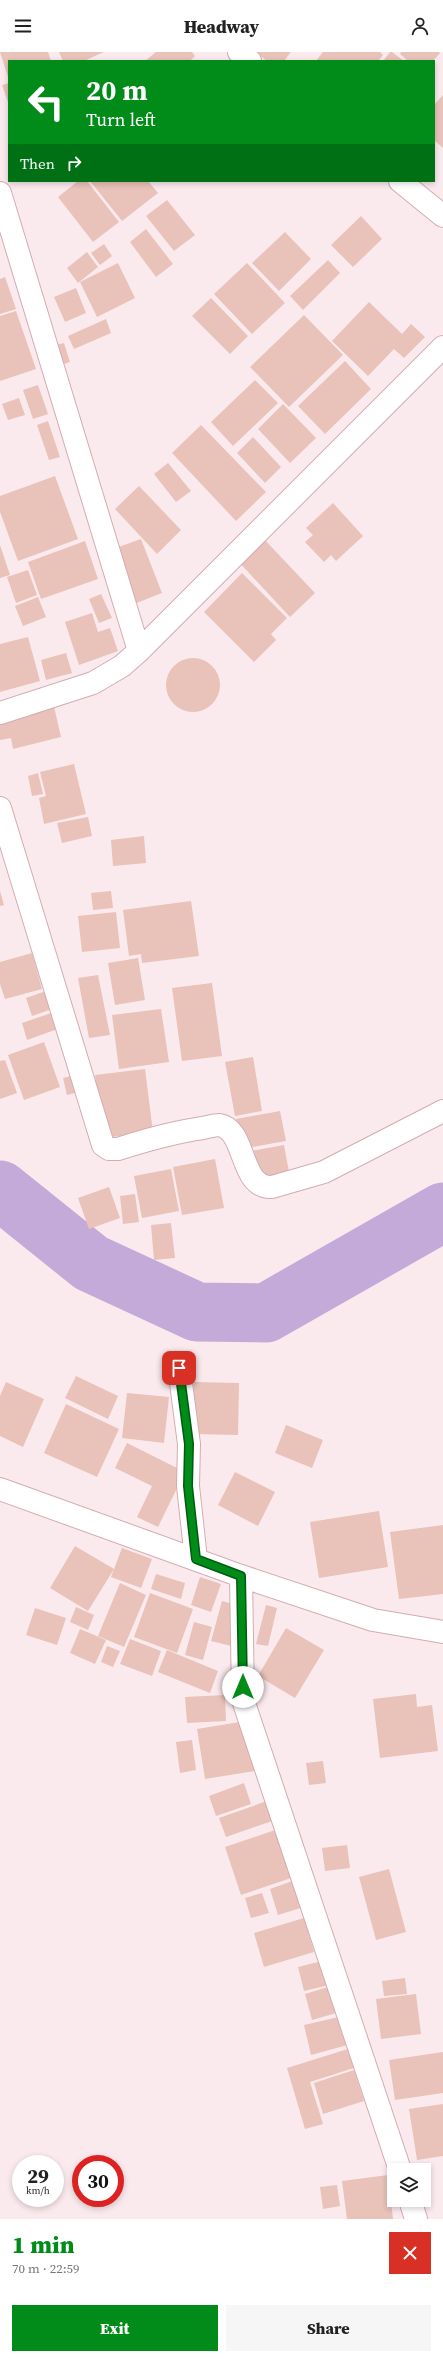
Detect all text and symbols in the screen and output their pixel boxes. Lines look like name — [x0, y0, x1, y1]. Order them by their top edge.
text: Headway — [184, 14, 259, 39]
icon: menu — [12, 15, 34, 37]
icon: person — [409, 15, 431, 37]
text: 20 m — [86, 71, 148, 109]
icon: left — [20, 76, 72, 128]
text: Turn left — [86, 107, 156, 132]
icon: right — [63, 152, 85, 174]
text: Then — [20, 153, 55, 174]
pin — [162, 1351, 196, 1385]
icon: arrive — [168, 1357, 190, 1379]
position arrow — [222, 1666, 264, 1708]
speed limit sign: 30 — [72, 2155, 124, 2207]
text: 29 — [27, 2162, 49, 2190]
map controls — [387, 2163, 431, 2207]
button: layers — [387, 2163, 431, 2207]
text: km/h — [26, 2184, 50, 2197]
text: 1 min — [12, 2228, 75, 2261]
button: close — [389, 2232, 431, 2274]
text: 70 m · 22:59 — [12, 2260, 80, 2277]
button: Exit — [12, 2305, 218, 2351]
button: Share — [226, 2305, 431, 2351]

